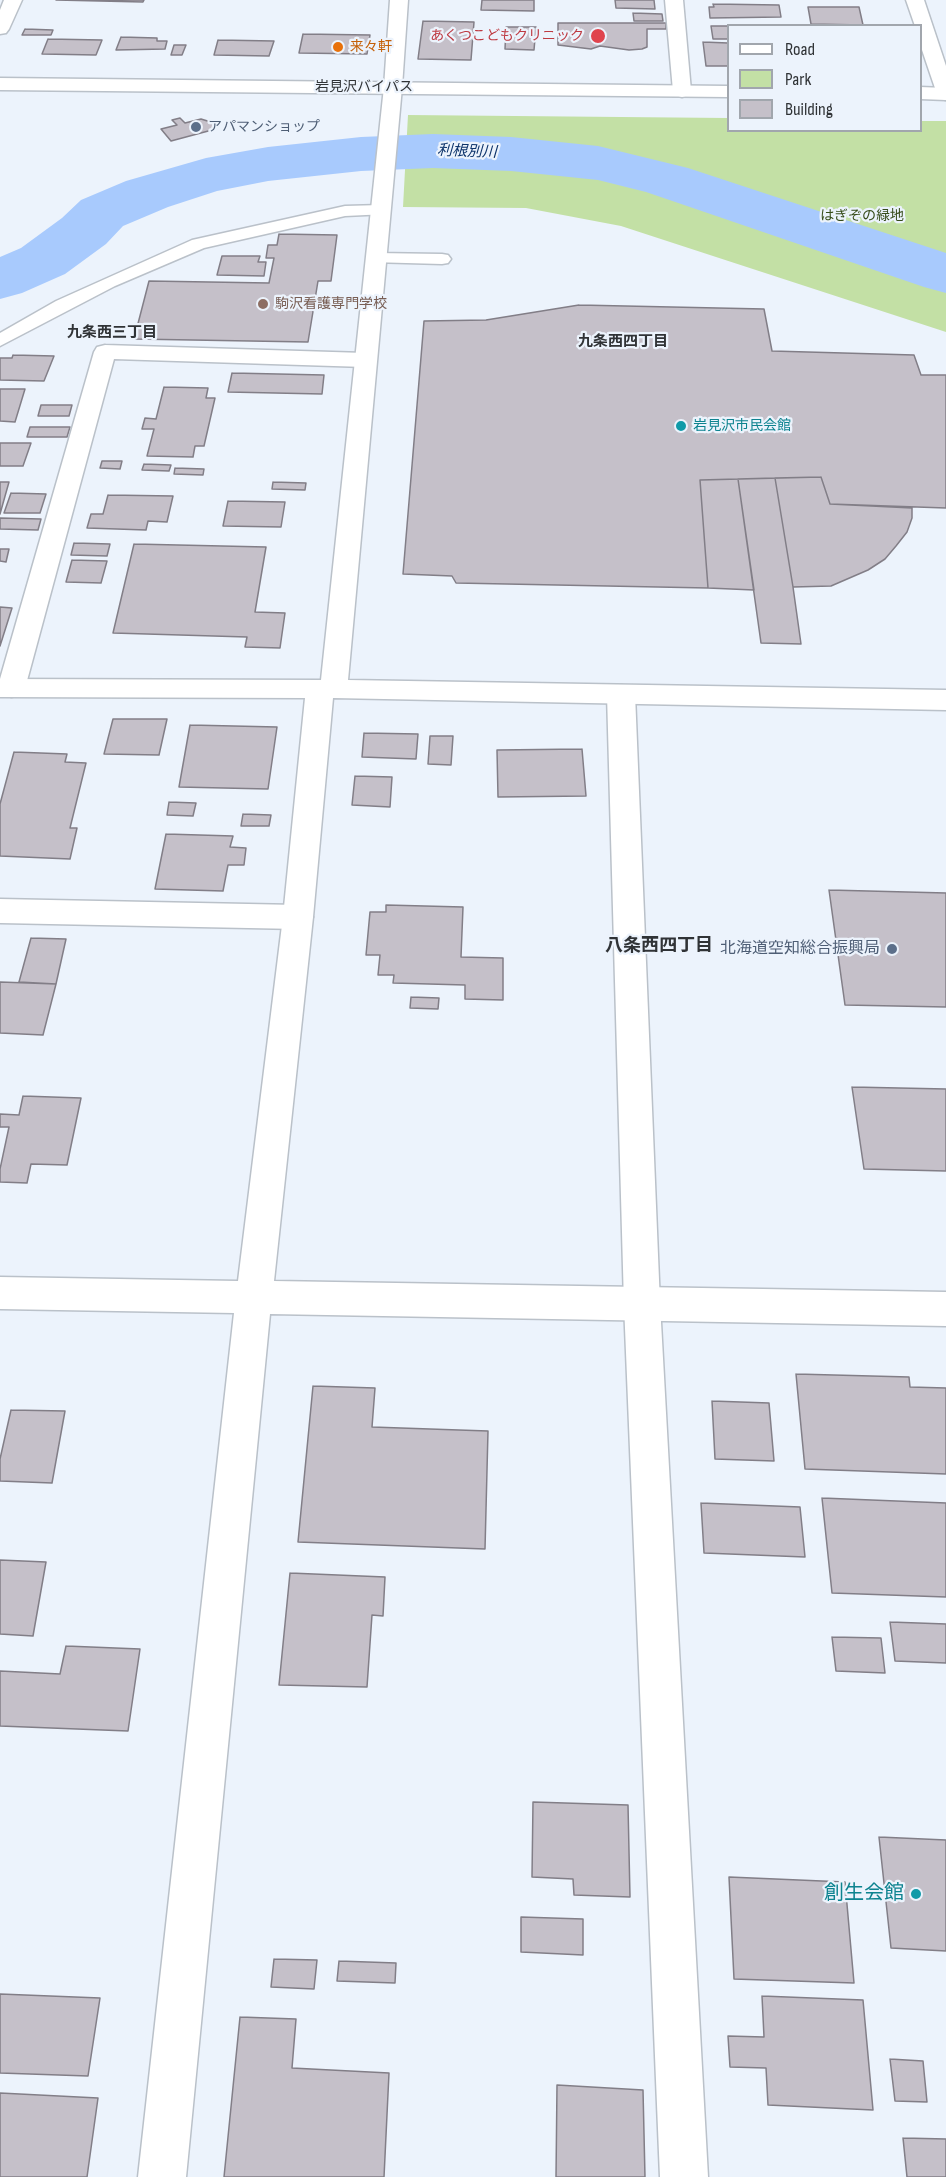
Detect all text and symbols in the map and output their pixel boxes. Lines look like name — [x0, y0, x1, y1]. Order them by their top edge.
legend — [727, 24, 922, 132]
marker: あくつこどもクリニック — [589, 27, 607, 45]
place label: あくつこどもクリニック — [430, 28, 584, 44]
place label: 来々軒 — [350, 39, 392, 55]
text: Road — [785, 39, 815, 60]
marker: 来々軒 — [331, 40, 345, 54]
text: Park — [785, 69, 811, 90]
street label: 岩見沢バイパス — [315, 79, 413, 95]
text: Building — [785, 99, 833, 120]
place label: アパマンショップ — [208, 119, 320, 135]
marker: アパマンショップ — [189, 120, 203, 134]
water label: 利根別川 — [437, 142, 497, 162]
park label: はぎぞの緑地 — [820, 208, 904, 224]
place label: 駒沢看護専門学校 — [275, 296, 387, 312]
marker: 駒沢看護専門学校 — [256, 297, 270, 311]
district label: 九条西三丁目 — [67, 324, 157, 342]
district label: 九条西四丁目 — [578, 333, 668, 351]
place label: 岩見沢市民会館 — [693, 418, 791, 434]
marker: 岩見沢市民会館 — [674, 419, 688, 433]
district label: 八条西四丁目 — [605, 935, 713, 957]
place label: 北海道空知総合振興局 — [720, 939, 880, 959]
marker: 北海道空知総合振興局 — [885, 942, 899, 956]
place label: 創生会館 — [824, 1882, 904, 1906]
marker: 創生会館 — [909, 1887, 923, 1901]

